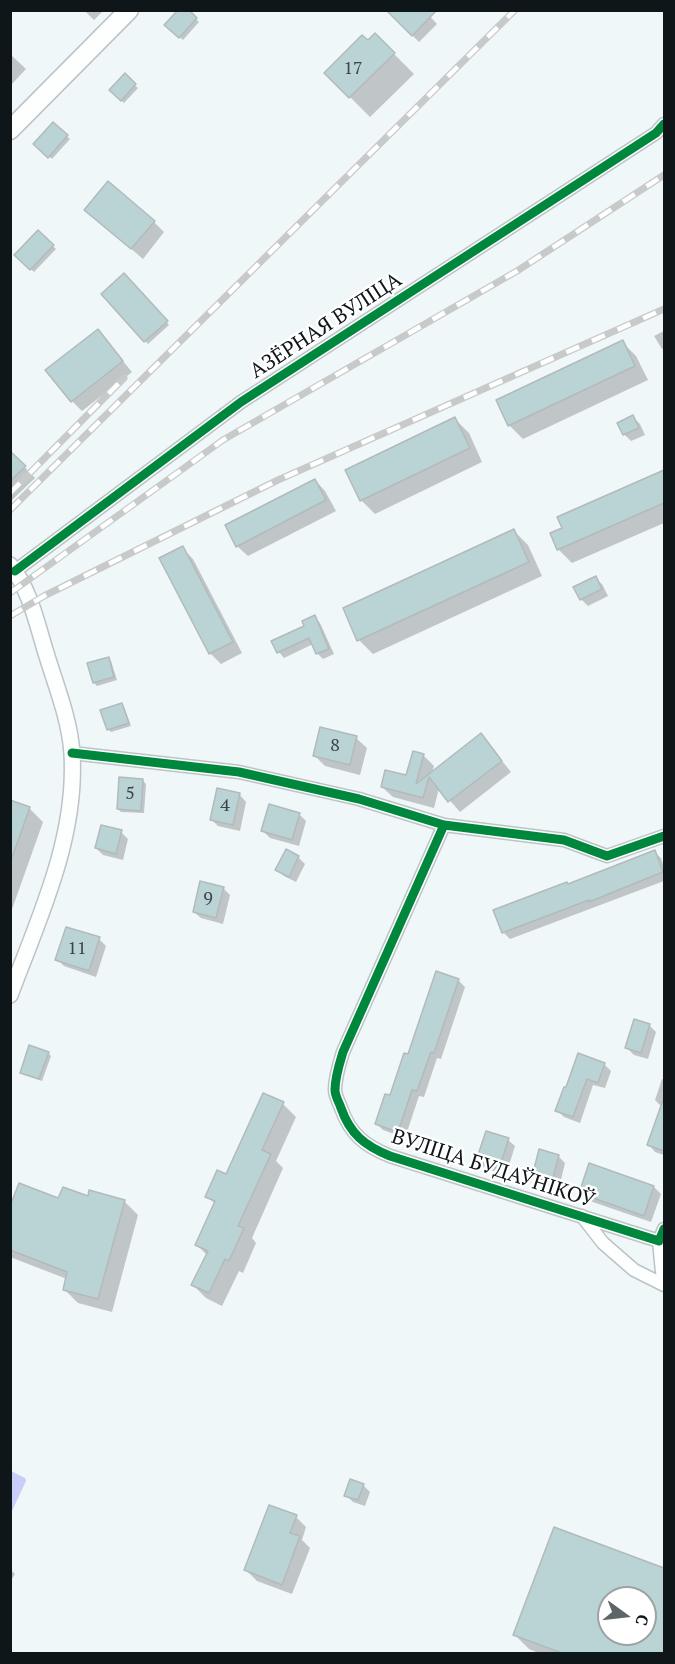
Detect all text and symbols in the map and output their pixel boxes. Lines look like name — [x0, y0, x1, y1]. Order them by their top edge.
house number: 17 — [343, 58, 363, 80]
street label: АЗЁРНАЯ ВУЛІЦА — [245, 268, 407, 384]
house number: 8 — [330, 735, 340, 757]
house number: 5 — [125, 783, 135, 805]
house number: 4 — [220, 795, 230, 817]
house number: 9 — [203, 888, 213, 910]
house number: 11 — [67, 938, 87, 960]
street label: ВУЛІЦА БУДАЎНІКОЎ — [388, 1124, 598, 1214]
north arrow — [597, 1586, 657, 1646]
text: С — [630, 1612, 654, 1628]

